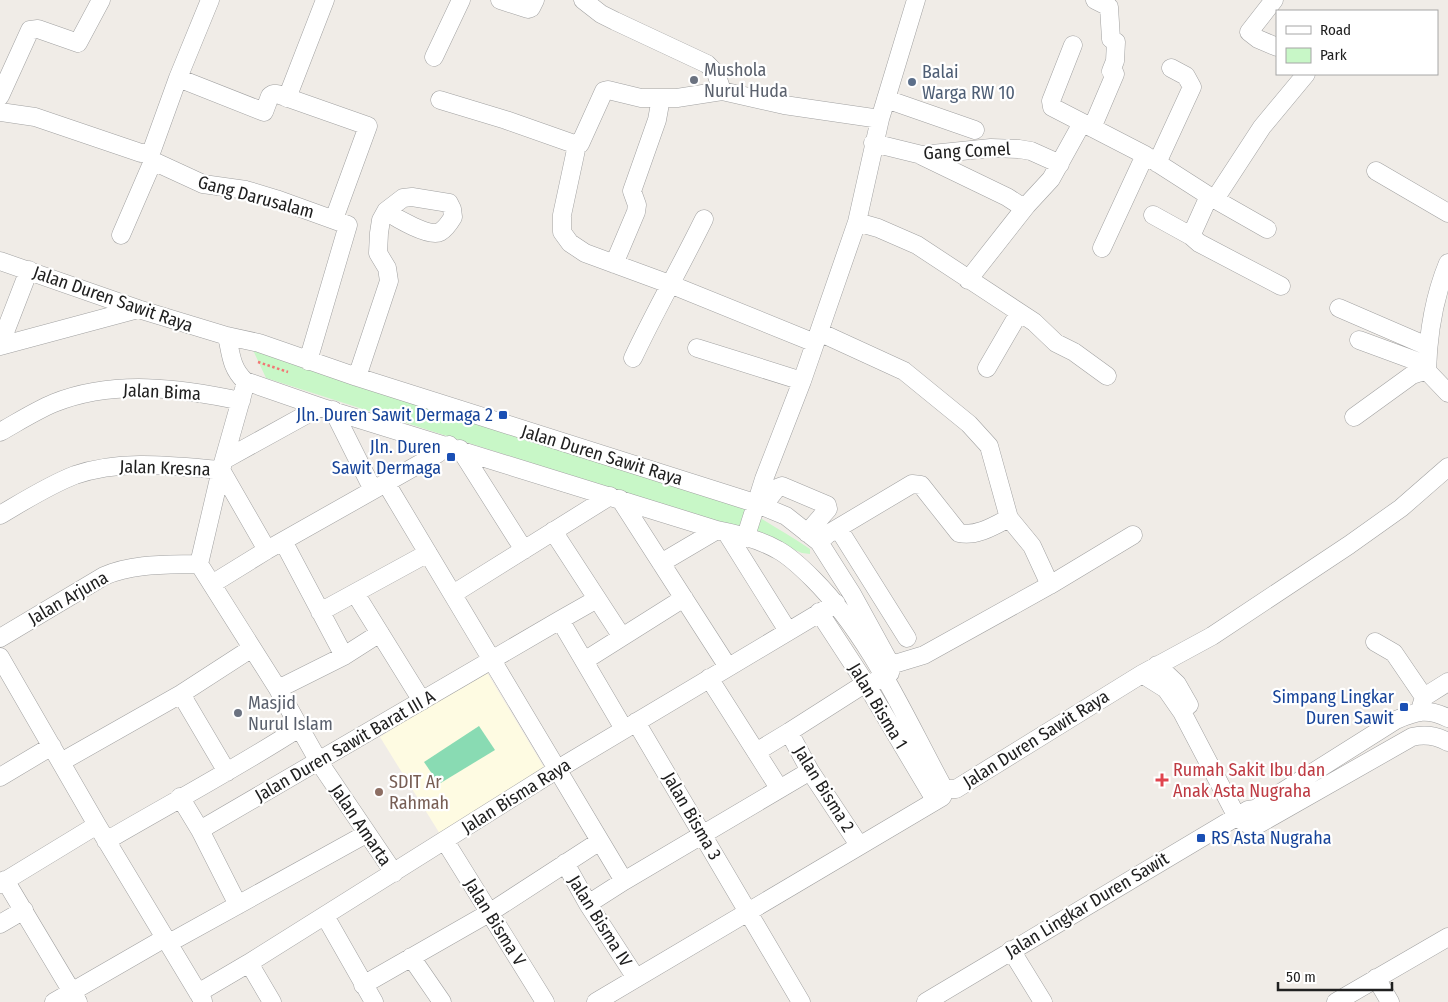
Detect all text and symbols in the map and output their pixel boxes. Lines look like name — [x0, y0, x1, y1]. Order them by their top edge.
legend — [1276, 10, 1438, 75]
text: Road — [1320, 21, 1351, 39]
text: Park — [1320, 46, 1347, 64]
place label: Mushola Nurul Huda — [704, 59, 788, 102]
place label: Balai Warga RW 10 — [922, 61, 1015, 104]
marker: Mushola Nurul Huda — [688, 74, 700, 86]
marker: Balai Warga RW 10 — [906, 76, 918, 88]
street label: Gang Comel — [923, 138, 1011, 164]
street label: Gang Darusalam — [195, 171, 317, 223]
street label: Jalan Duren Sawit Raya — [30, 261, 196, 337]
street label: Jalan Bima — [123, 379, 202, 405]
place label: Jln. Duren Sawit Dermaga 2 — [296, 404, 493, 426]
marker: Jln. Duren Sawit Dermaga 2 — [497, 409, 509, 421]
street label: Jalan Duren Sawit Raya — [519, 420, 686, 490]
place label: Jln. Duren Sawit Dermaga — [332, 436, 441, 479]
marker: Jln. Duren Sawit Dermaga — [445, 451, 457, 463]
street label: Jalan Kresna — [119, 455, 211, 481]
street label: Jalan Arjuna — [24, 566, 112, 630]
street label: Jalan Bisma 1 — [844, 659, 912, 753]
street label: Jalan Duren Sawit Barat III A — [251, 685, 439, 807]
street label: Jalan Duren Sawit Raya — [959, 685, 1113, 793]
place label: Simpang Lingkar Duren Sawit — [1273, 686, 1395, 729]
place label: Masjid Nurul Islam — [248, 692, 333, 735]
marker: Simpang Lingkar Duren Sawit — [1398, 701, 1410, 713]
marker: Masjid Nurul Islam — [232, 707, 244, 719]
street label: Jalan Bisma 2 — [789, 742, 859, 836]
street label: Jalan Bisma Raya — [457, 754, 575, 838]
place label: Rumah Sakit Ibu dan Anak Asta Nugraha — [1173, 759, 1325, 802]
street label: Jalan Bisma 3 — [658, 768, 726, 864]
place label: SDIT Ar Rahmah — [389, 771, 449, 814]
marker: Rumah Sakit Ibu dan Anak Asta Nugraha — [1155, 773, 1169, 787]
street label: Jalan Amarta — [326, 780, 396, 870]
marker: SDIT Ar Rahmah — [373, 786, 385, 798]
place label: RS Asta Nugraha — [1211, 827, 1332, 849]
marker: RS Asta Nugraha — [1195, 832, 1207, 844]
street label: Jalan Lingkar Duren Sawit — [1001, 847, 1173, 963]
street label: Jalan Bisma IV — [563, 871, 637, 971]
street label: Jalan Bisma V — [459, 874, 531, 970]
scale bar — [1278, 960, 1392, 992]
text: 50 m — [1286, 968, 1316, 986]

